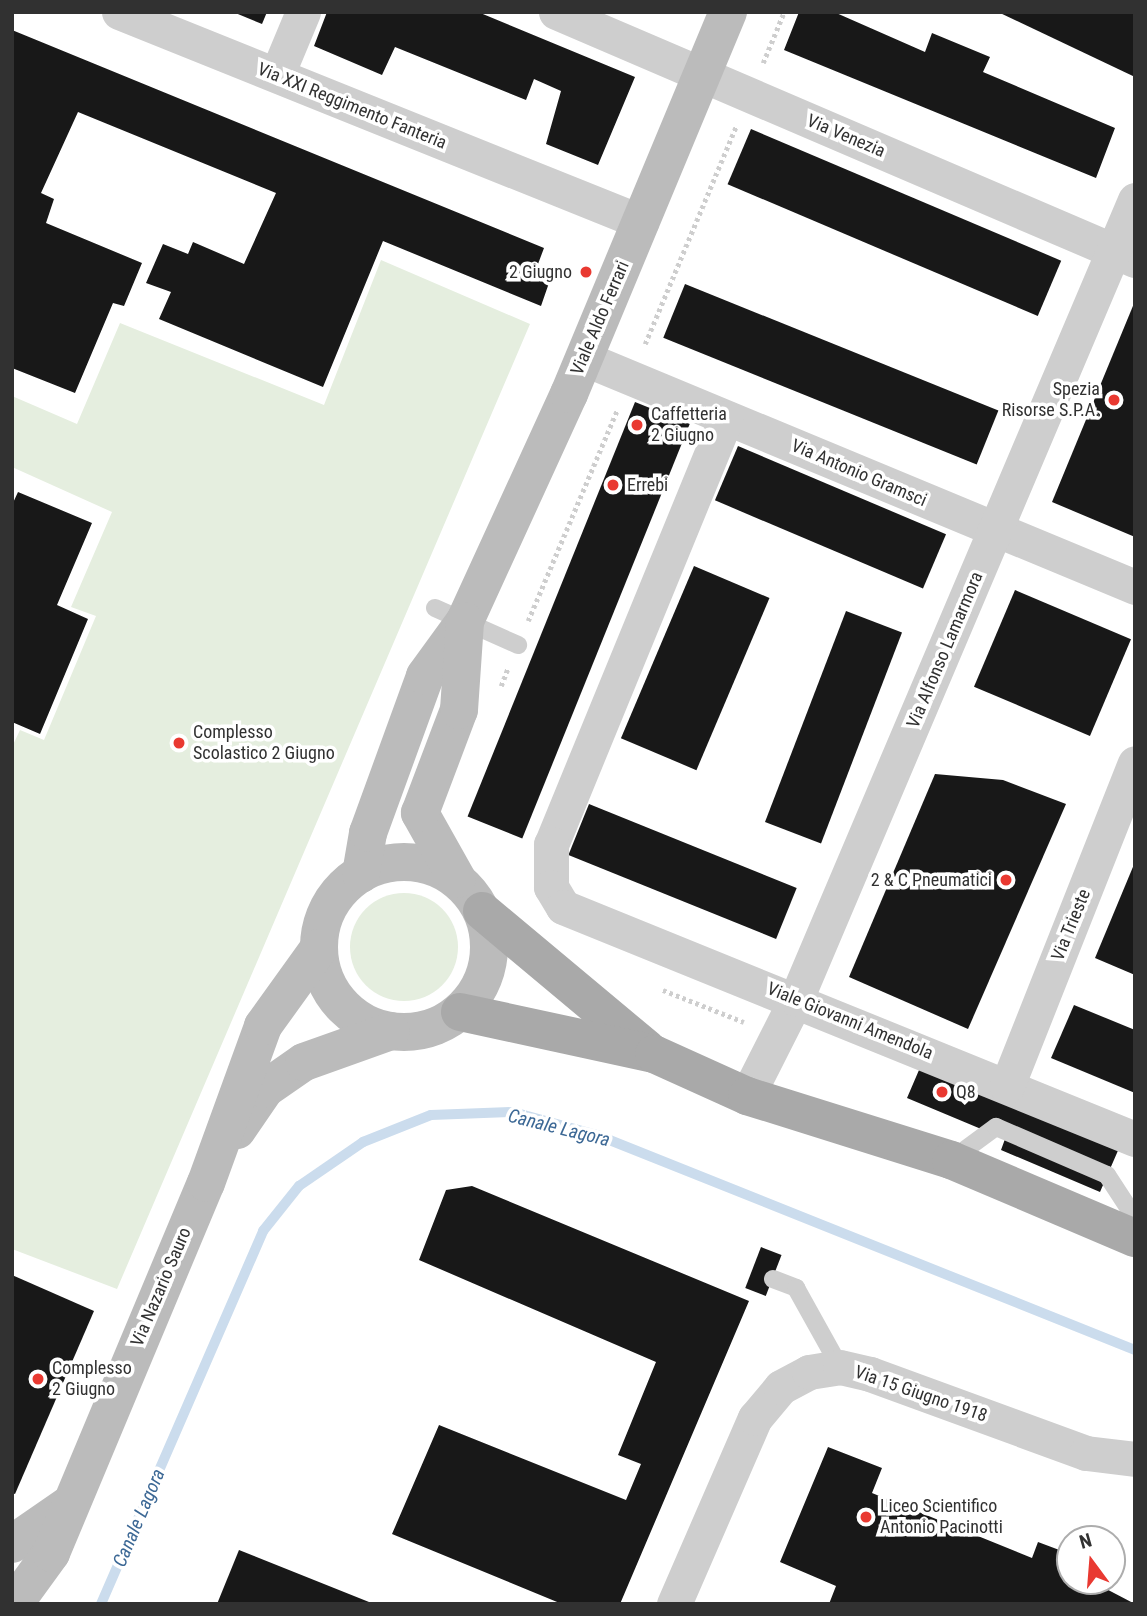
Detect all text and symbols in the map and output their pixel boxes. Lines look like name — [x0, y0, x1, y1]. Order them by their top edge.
street label: Via XXI Reggimento Fanteria — [254, 58, 450, 154]
street label: Via Venezia — [804, 110, 888, 162]
street label: Viale Aldo Ferrari — [566, 258, 634, 378]
place label: 2 Giugno — [509, 261, 572, 283]
marker: 2 Giugno — [578, 264, 594, 280]
place label: Spezia Risorse S.P.A. — [1002, 379, 1100, 422]
marker: Spezia Risorse S.P.A. — [1106, 392, 1122, 408]
place label: Caffetteria 2 Giugno — [651, 404, 727, 446]
marker: Caffetteria 2 Giugno — [629, 417, 645, 433]
street label: Via Antonio Gramsci — [788, 435, 930, 511]
place label: Errebi — [627, 474, 668, 496]
marker: Errebi — [605, 477, 621, 493]
street label: Via Alfonso Lamarmora — [902, 569, 988, 731]
place label: Complesso Scolastico 2 Giugno — [193, 722, 335, 764]
marker: Complesso Scolastico 2 Giugno — [171, 735, 187, 751]
place label: 2 & C Pneumatici — [871, 869, 992, 891]
marker: 2 & C Pneumatici — [998, 872, 1014, 888]
street label: Via Trieste — [1047, 886, 1095, 964]
street label: Viale Giovanni Amendola — [764, 978, 936, 1064]
place label: Q8 — [956, 1081, 976, 1103]
marker: Q8 — [934, 1084, 950, 1100]
water label: Canale Lagora — [506, 1104, 612, 1152]
street label: Via Nazario Sauro — [126, 1224, 196, 1350]
place label: Complesso 2 Giugno — [52, 1358, 132, 1400]
street label: Via 15 Giugno 1918 — [852, 1361, 990, 1427]
marker: Complesso 2 Giugno — [30, 1371, 46, 1387]
water label: Canale Lagora — [108, 1466, 170, 1570]
place label: Liceo Scientifico Antonio Pacinotti — [880, 1496, 1003, 1538]
marker: Liceo Scientifico Antonio Pacinotti — [858, 1509, 874, 1525]
north arrow — [1056, 1525, 1126, 1595]
text: N — [1077, 1529, 1094, 1554]

